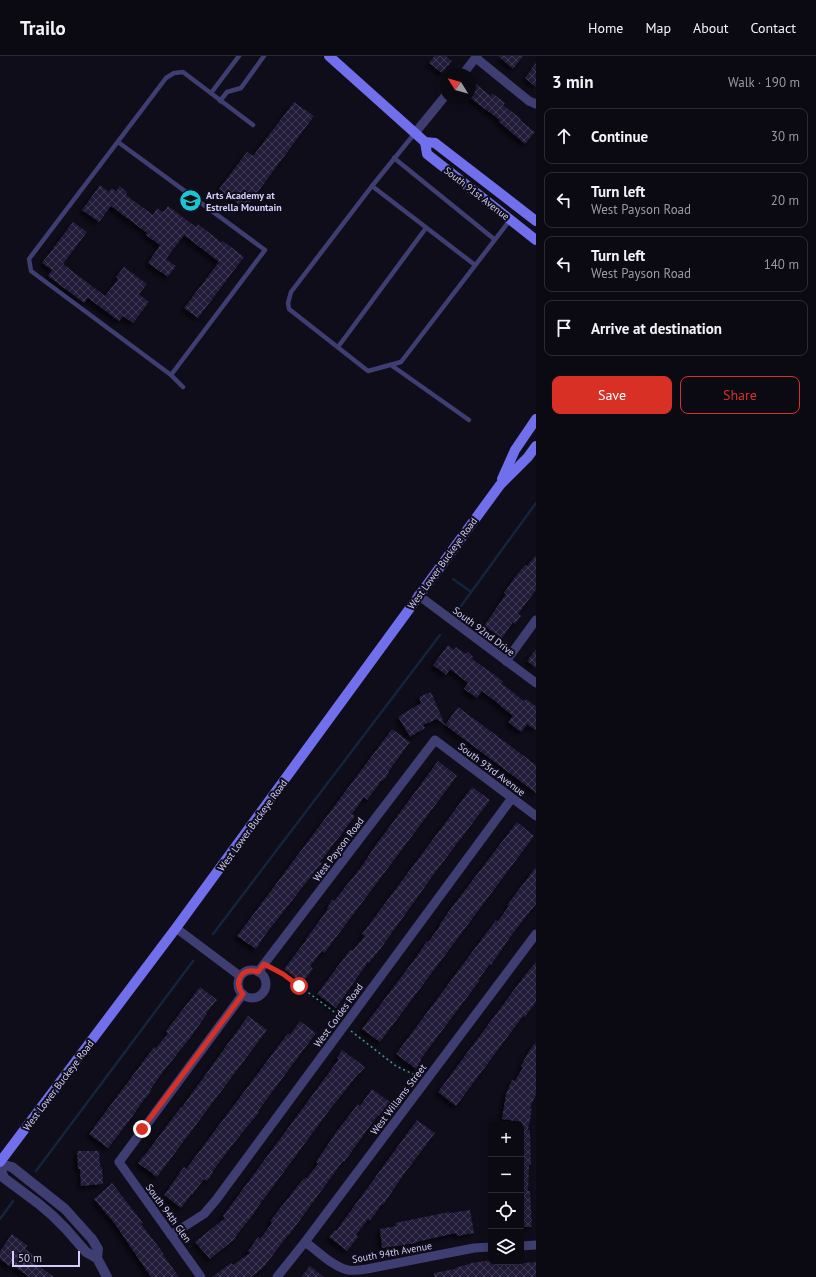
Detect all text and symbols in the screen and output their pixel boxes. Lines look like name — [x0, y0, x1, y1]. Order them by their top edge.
text: Trailo — [20, 16, 66, 40]
text: Home — [588, 19, 623, 37]
text: Map — [645, 19, 671, 37]
text: About — [693, 19, 729, 37]
text: Contact — [751, 19, 796, 37]
north arrow — [440, 68, 476, 104]
text: 3 min — [552, 71, 593, 93]
text: Walk · 190 m — [728, 74, 800, 91]
icon: ahead — [553, 125, 575, 147]
text: Continue — [591, 127, 648, 146]
text: 30 m — [771, 128, 799, 145]
street label: South 91st Avenue — [441, 164, 512, 223]
text: Turn left — [591, 182, 645, 201]
school or university icon: Arts Academy at Estrella Mountain — [177, 188, 203, 214]
place label: Arts Academy at Estrella Mountain — [206, 189, 282, 214]
icon: left — [553, 189, 575, 211]
text: 20 m — [771, 192, 799, 209]
text: West Payson Road — [591, 201, 691, 218]
text: Turn left — [591, 246, 645, 265]
icon: left — [553, 253, 575, 275]
text: 140 m — [764, 256, 799, 273]
text: West Payson Road — [591, 265, 691, 282]
icon: arrive — [553, 317, 575, 339]
text: Arrive at destination — [591, 319, 722, 338]
button: Save — [552, 376, 672, 414]
button: Share — [680, 376, 800, 414]
street label: West Lower Buckeye Road — [405, 515, 480, 612]
street label: South 92nd Drive — [450, 604, 517, 659]
street label: South 93rd Avenue — [455, 740, 528, 799]
street label: West Lower Buckeye Road — [215, 777, 290, 874]
street label: West Payson Road — [310, 815, 367, 884]
route start — [290, 977, 308, 995]
street label: West Cordes Road — [311, 981, 366, 1050]
street label: West Lower Buckeye Road — [20, 1037, 97, 1133]
street label: West Willams Street — [368, 1061, 430, 1137]
route end — [133, 1120, 151, 1138]
map controls — [488, 1121, 524, 1265]
button: + — [488, 1121, 524, 1157]
button: − — [488, 1157, 524, 1193]
street label: South 94th Glen — [143, 1181, 194, 1245]
button: locate — [488, 1193, 524, 1229]
button: layers — [488, 1229, 524, 1265]
street label: South 94th Avenue — [351, 1239, 433, 1266]
scale bar — [12, 1249, 80, 1268]
text: 50 m — [18, 1251, 42, 1265]

